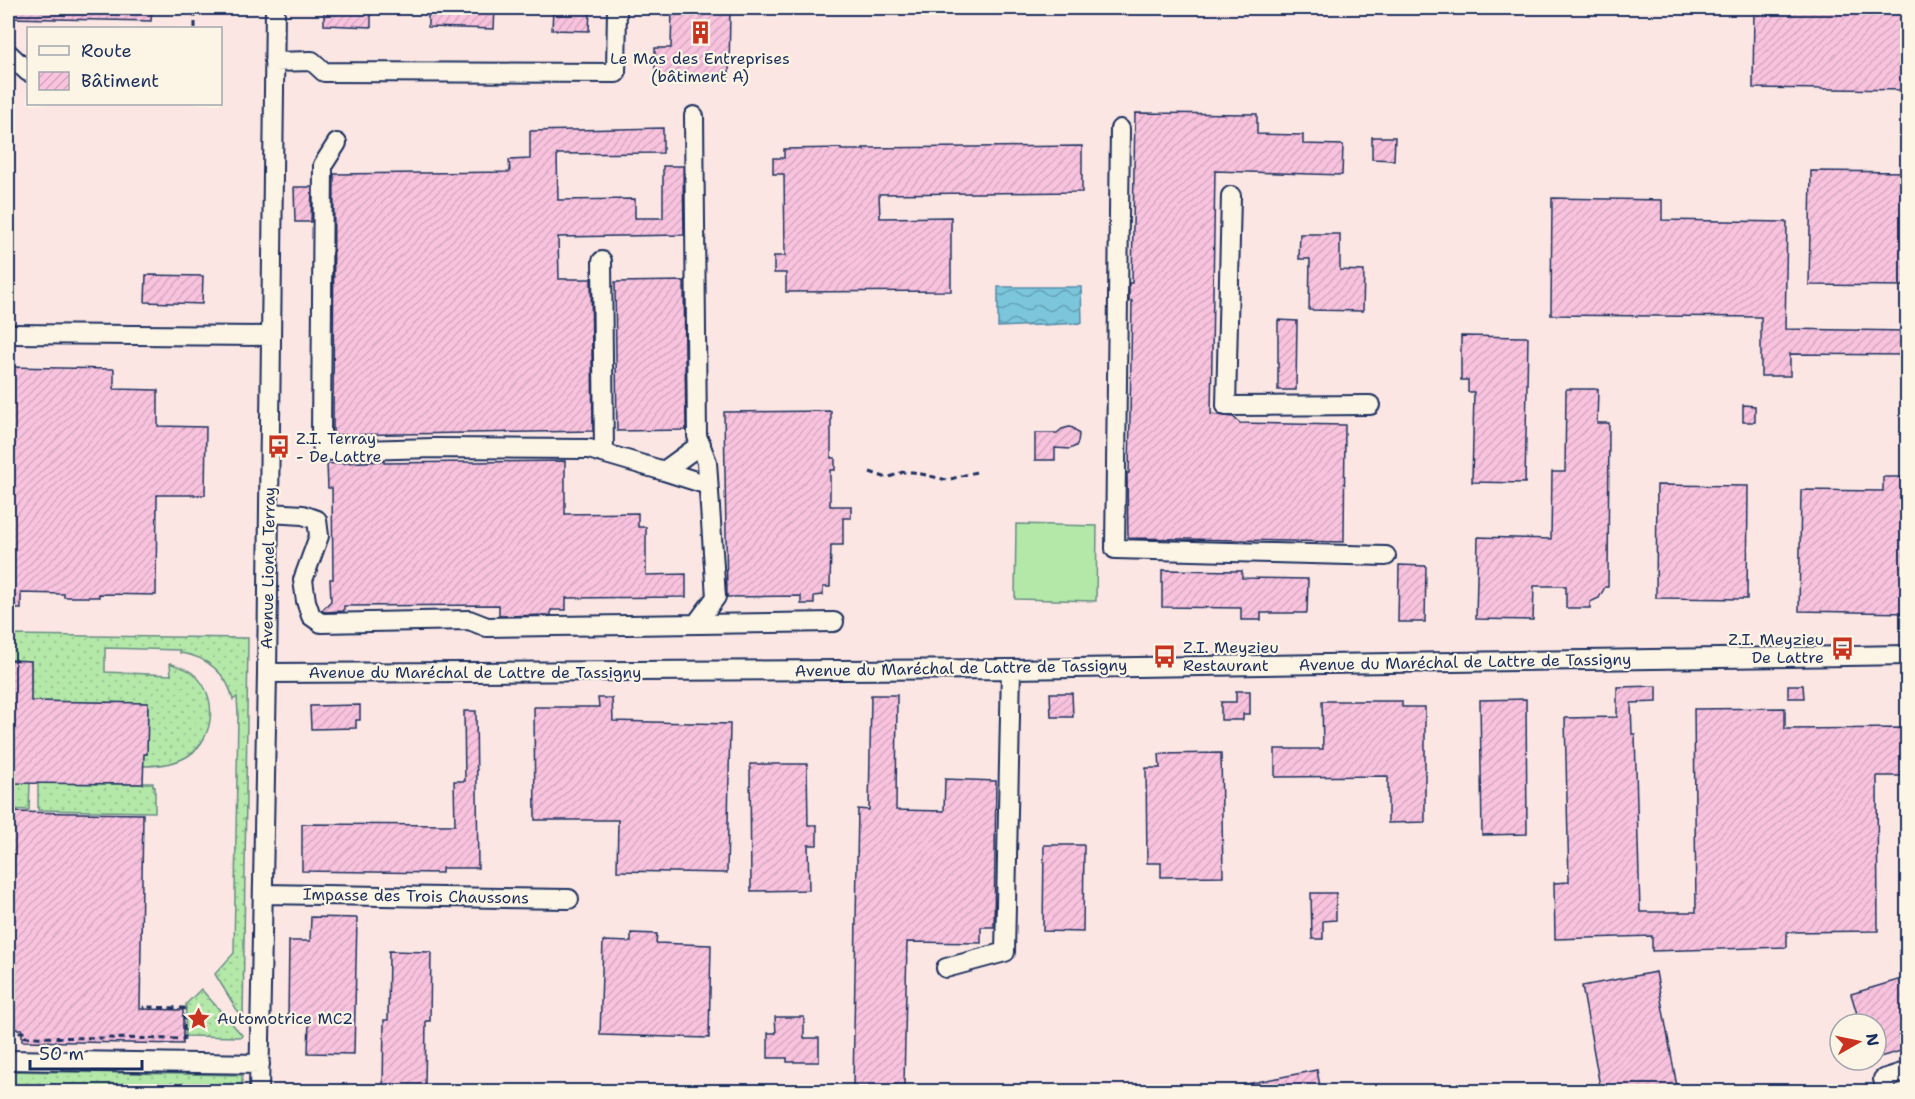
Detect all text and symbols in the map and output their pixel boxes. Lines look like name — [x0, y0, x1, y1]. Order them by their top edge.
building icon: Le Mas des Entreprises (bâtiment A) — [687, 20, 713, 46]
legend — [27, 27, 222, 105]
text: Route — [81, 39, 132, 63]
place label: Le Mas des Entreprises (bâtiment A) — [610, 48, 790, 87]
text: Bâtiment — [81, 69, 159, 93]
place label: Z.I. Terray - De Lattre — [296, 428, 382, 467]
bus stop icon: Z.I. Terray - De Lattre — [265, 434, 291, 460]
street label: Avenue Lionel Terray — [256, 487, 280, 649]
place label: Z.I. Meyzieu De Lattre — [1728, 629, 1824, 668]
bus stop icon: Z.I. Meyzieu De Lattre — [1829, 635, 1855, 661]
place label: Z.I. Meyzieu Restaurant — [1183, 637, 1279, 676]
bus stop icon: Z.I. Meyzieu Restaurant — [1152, 643, 1178, 669]
street label: Avenue du Maréchal de Lattre de Tassigny — [1298, 649, 1632, 675]
street label: Avenue du Maréchal de Lattre de Tassigny — [794, 655, 1128, 681]
street label: Avenue du Maréchal de Lattre de Tassigny — [309, 662, 641, 683]
street label: Impasse des Trois Chaussons — [303, 884, 529, 908]
place icon: Automotrice MC2 — [186, 1005, 212, 1031]
place label: Automotrice MC2 — [217, 1008, 353, 1029]
north arrow — [1828, 1012, 1888, 1072]
text: N — [1861, 1032, 1884, 1048]
scale bar — [30, 1033, 142, 1071]
text: 50 m — [39, 1042, 84, 1066]

